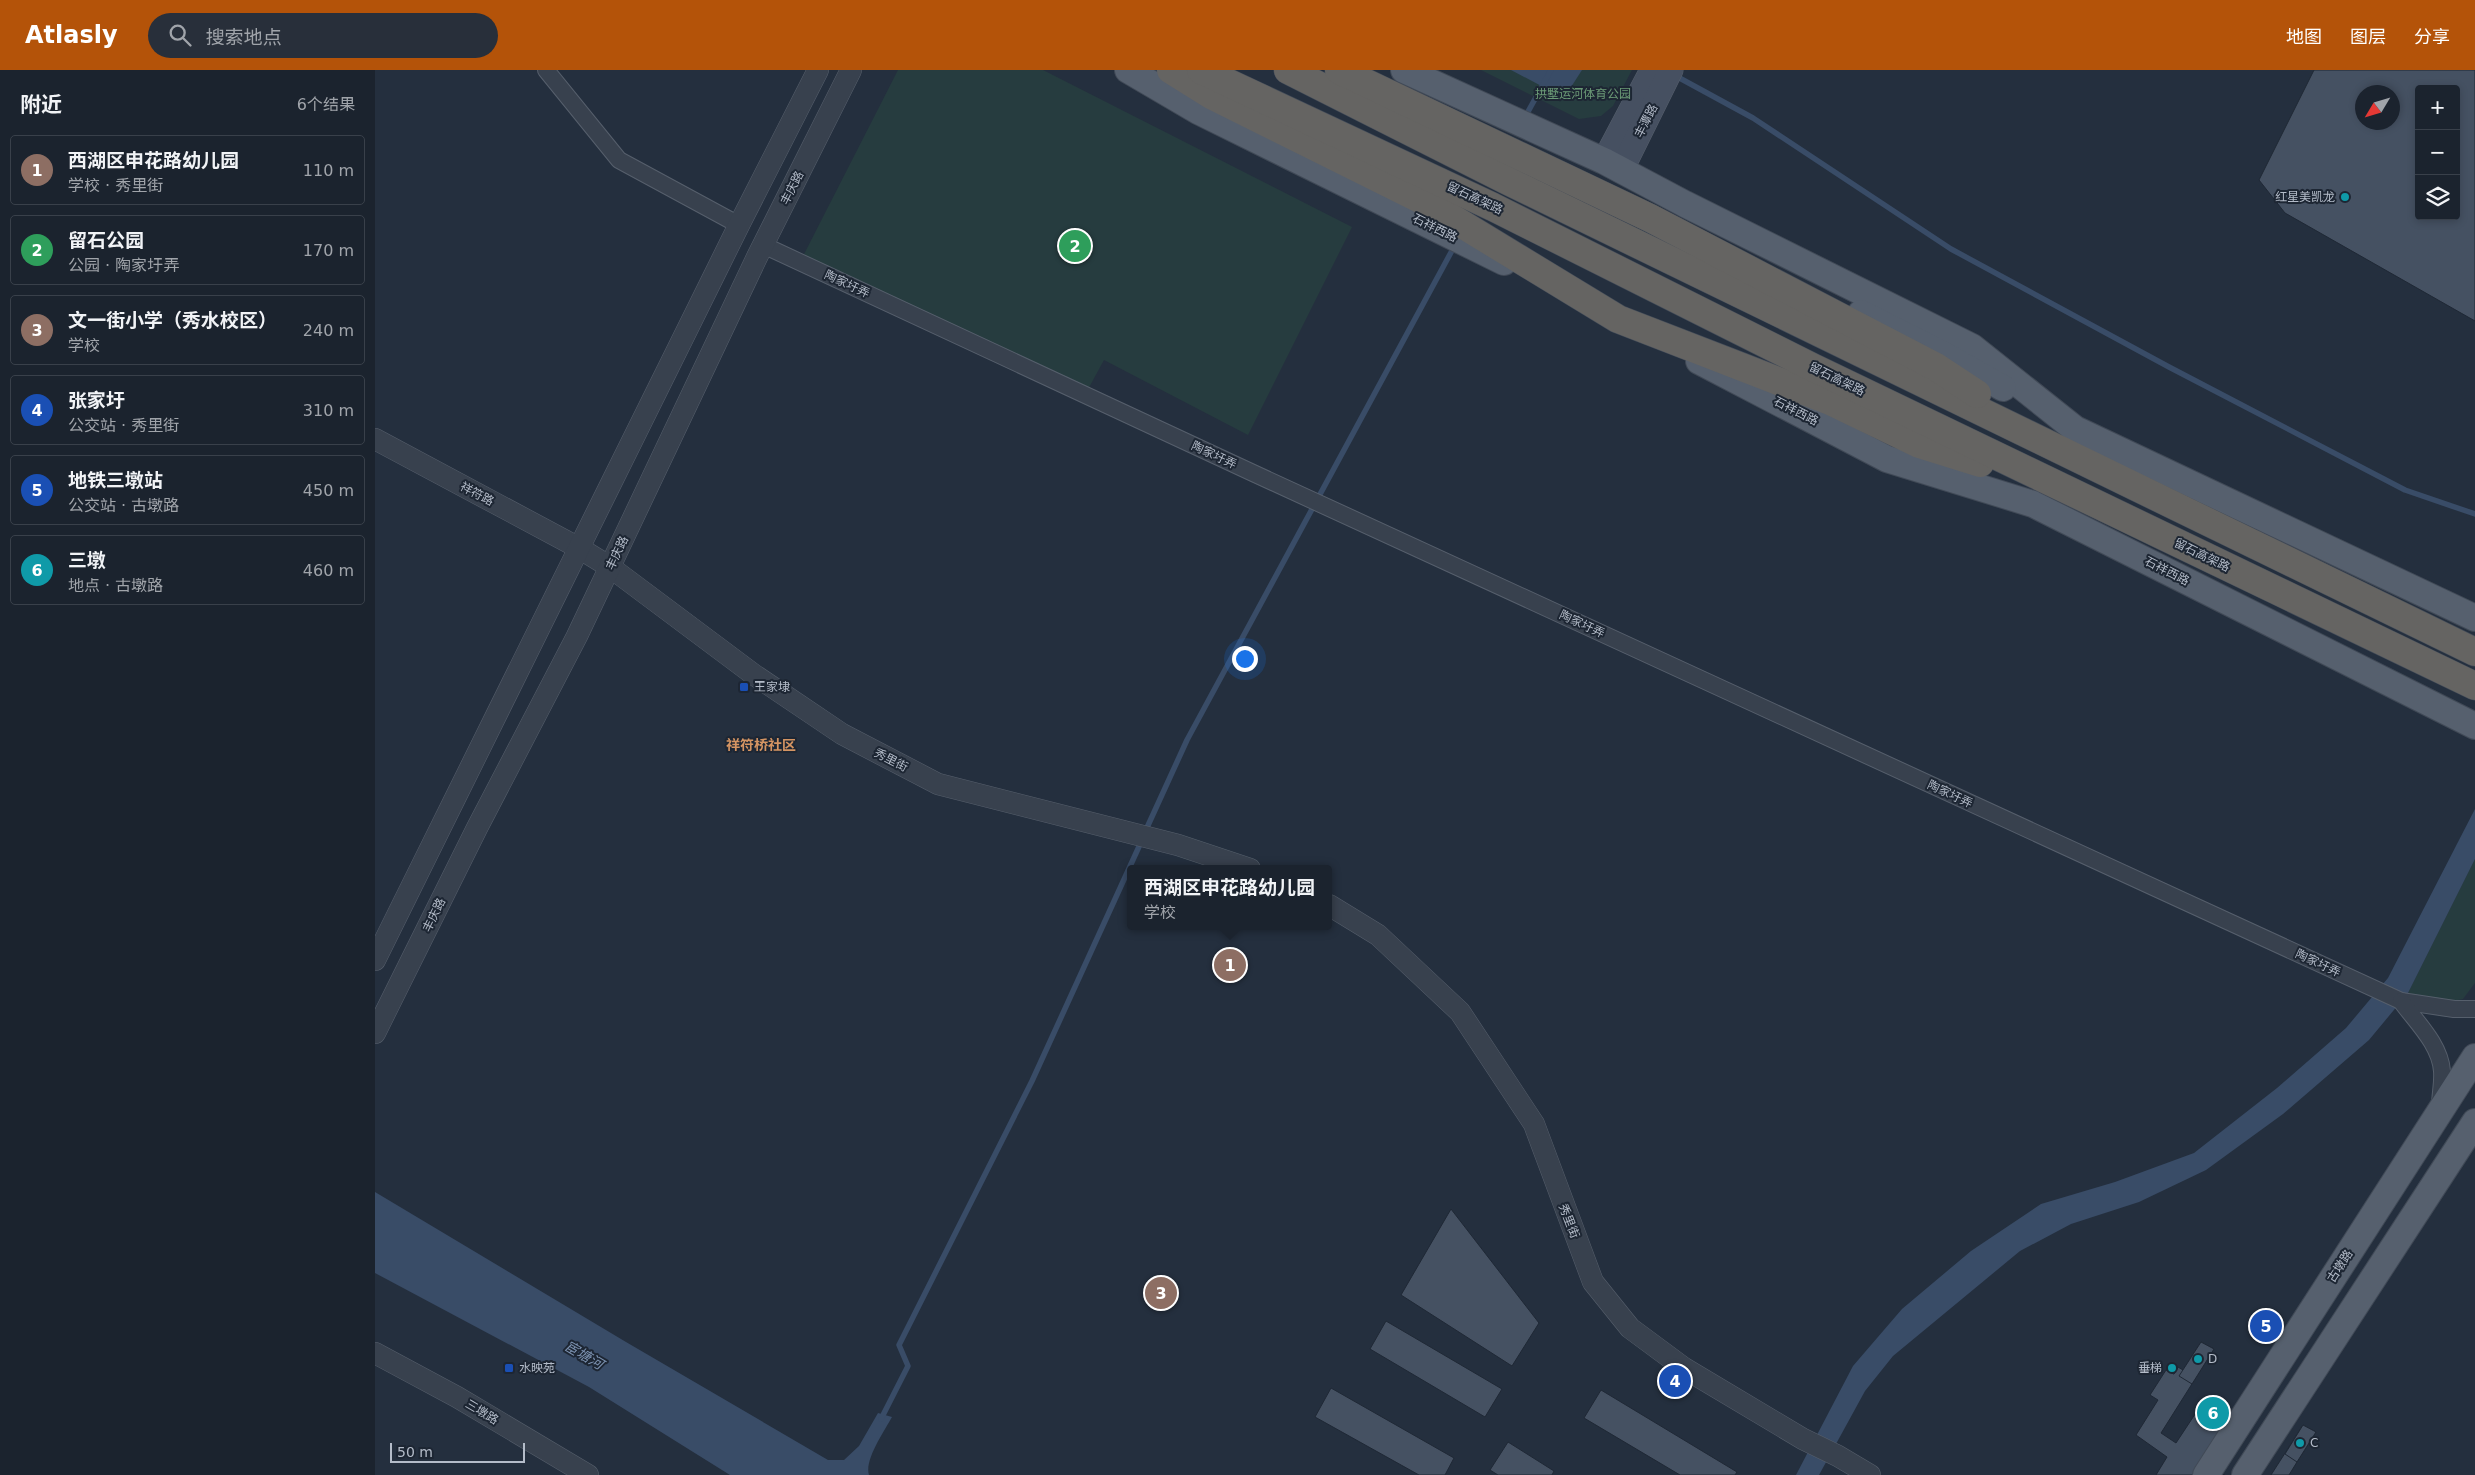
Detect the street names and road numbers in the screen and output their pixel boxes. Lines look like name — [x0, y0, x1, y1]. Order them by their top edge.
street label: 丰潭路 — [1632, 102, 1660, 140]
street label: 丰庆路 — [778, 169, 806, 207]
street label: 留石高架路 — [1445, 179, 1505, 217]
street label: 石祥西路 — [1410, 211, 1460, 245]
street label: 陶家圩弄 — [822, 268, 872, 300]
street label: 留石高架路 — [1807, 360, 1867, 398]
street label: 石祥西路 — [1771, 394, 1821, 428]
street label: 陶家圩弄 — [1189, 439, 1239, 471]
street label: 祥符路 — [458, 479, 496, 509]
street label: 丰庆路 — [603, 534, 631, 572]
street label: 留石高架路 — [2172, 536, 2232, 574]
street label: 石祥西路 — [2142, 554, 2192, 588]
street label: 陶家圩弄 — [1557, 608, 1607, 640]
street label: 秀里街 — [872, 746, 910, 774]
street label: 陶家圩弄 — [1925, 778, 1975, 810]
street label: 丰庆路 — [420, 896, 448, 934]
street label: 陶家圩弄 — [2293, 947, 2343, 979]
street label: 秀里街 — [1556, 1202, 1582, 1240]
street label: 古墩路 — [2324, 1247, 2356, 1285]
street label: 三墩路 — [463, 1397, 501, 1427]

